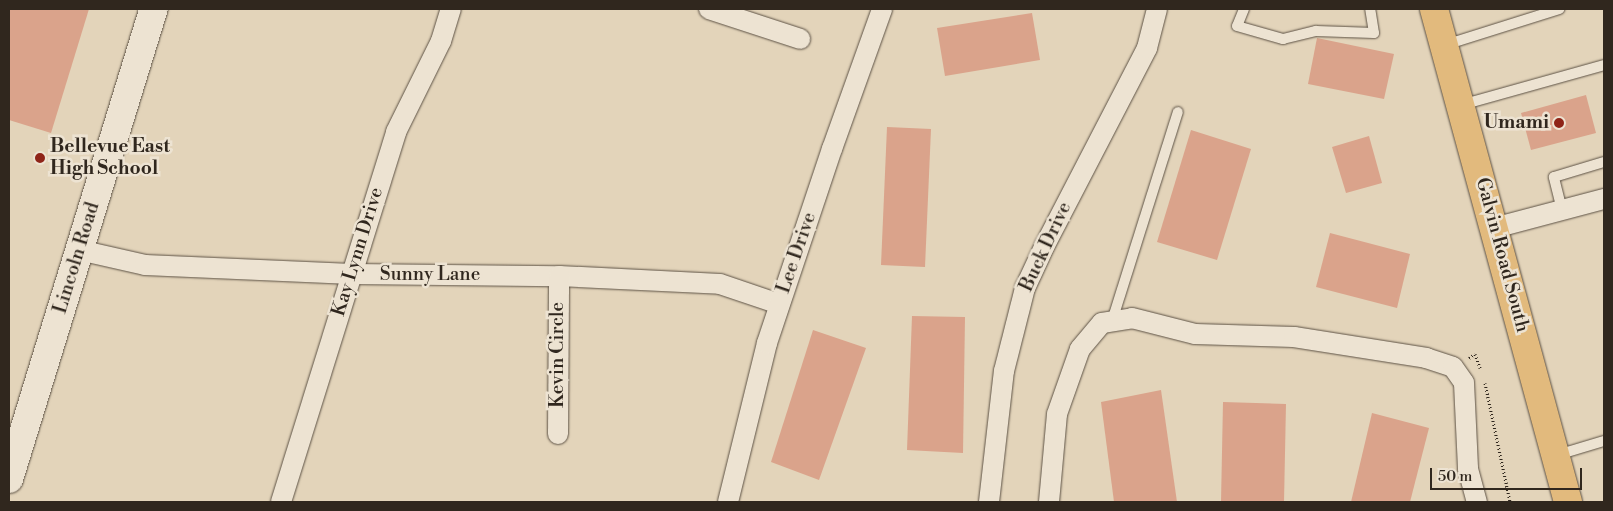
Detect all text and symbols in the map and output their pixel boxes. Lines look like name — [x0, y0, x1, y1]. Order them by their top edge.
place label: Umami — [1484, 112, 1549, 134]
marker: Umami — [1553, 117, 1565, 129]
place label: Bellevue East High School — [50, 136, 170, 180]
marker: Bellevue East High School — [34, 152, 46, 164]
street label: Galvin Road South — [1470, 175, 1534, 335]
street label: Kay Lynn Drive — [328, 185, 388, 319]
street label: Buck Drive — [1015, 199, 1077, 295]
street label: Lincoln Road — [49, 200, 105, 316]
street label: Lee Drive — [773, 210, 821, 296]
street label: Sunny Lane — [380, 264, 480, 286]
street label: Kevin Circle — [547, 302, 569, 408]
scale bar — [1433, 458, 1586, 490]
text: 50 m — [1438, 467, 1472, 486]

